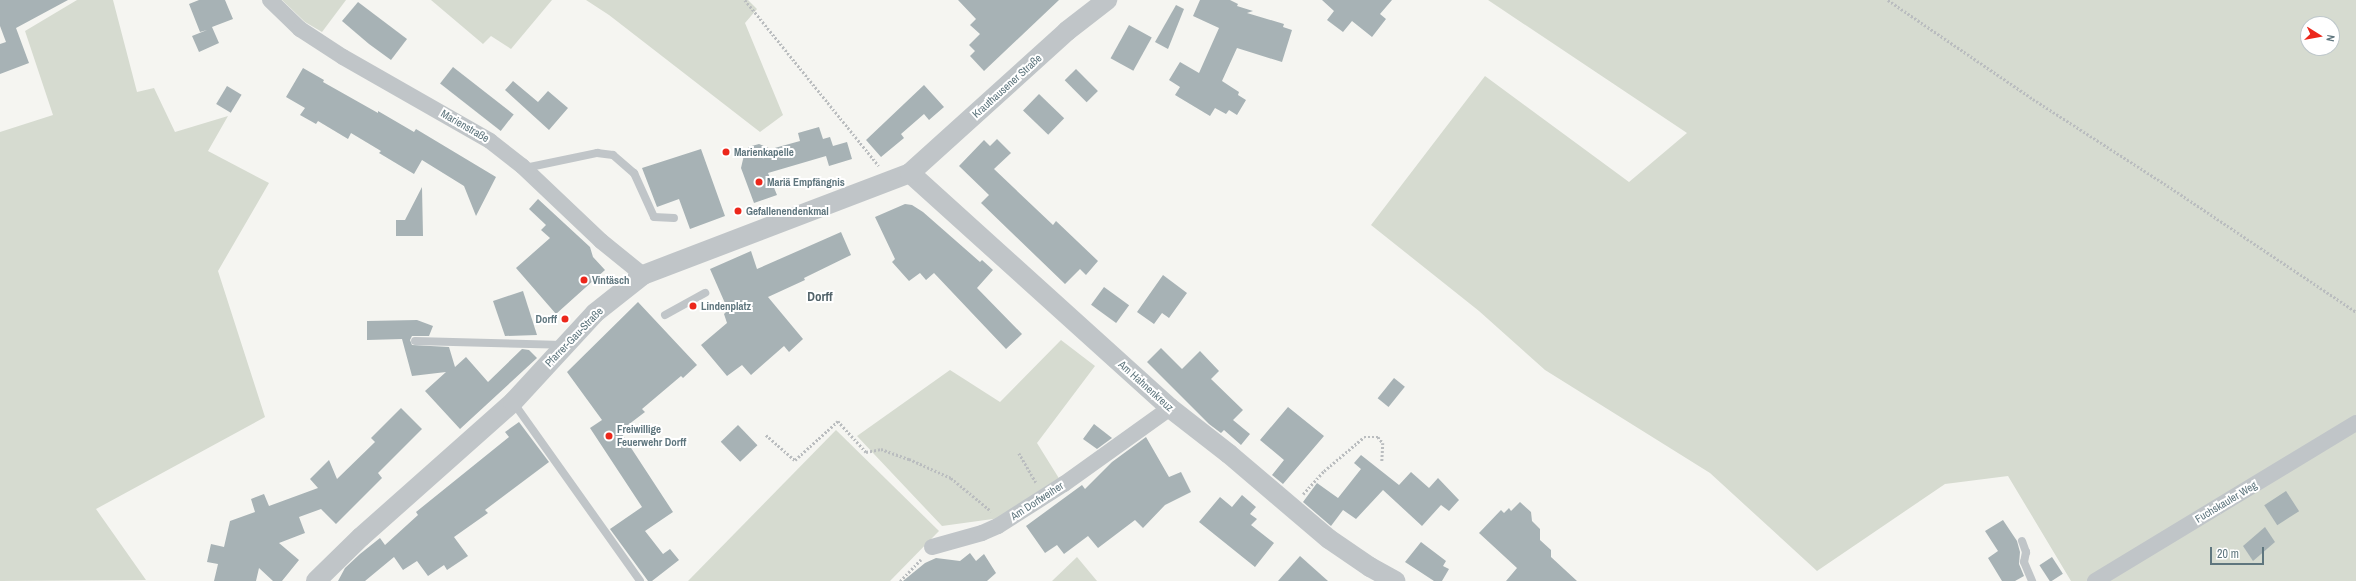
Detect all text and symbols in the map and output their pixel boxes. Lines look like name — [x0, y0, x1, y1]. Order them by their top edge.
north arrow — [2300, 16, 2340, 56]
text: N — [2323, 34, 2338, 43]
street label: Krauthausener Straße — [970, 51, 1044, 121]
street label: Marienstraße — [438, 107, 492, 145]
place label: Marienkapelle — [734, 145, 794, 159]
marker: Marienkapelle — [721, 147, 731, 157]
place label: Mariä Empfängnis — [767, 175, 845, 189]
marker: Mariä Empfängnis — [754, 177, 764, 187]
place label: Gefallenendenkmal — [746, 204, 829, 218]
marker: Gefallenendenkmal — [733, 206, 743, 216]
place label: Vintäsch — [592, 273, 629, 287]
marker: Vintäsch — [579, 275, 589, 285]
district label: Dorff — [807, 289, 833, 305]
place label: Lindenplatz — [701, 299, 751, 313]
marker: Lindenplatz — [688, 301, 698, 311]
street label: Pfarrer-Gau-Straße — [542, 304, 606, 370]
place label: Dorff — [535, 312, 557, 326]
marker: Dorff — [560, 314, 570, 324]
street label: Am Hahnenkreuz — [1116, 358, 1176, 414]
place label: Freiwillige Feuerwehr Dorff — [617, 423, 686, 449]
marker: Freiwillige Feuerwehr Dorff — [604, 431, 614, 441]
street label: Fuchskauler Weg — [2193, 478, 2259, 526]
street label: Am Dorfweiher — [1008, 479, 1066, 523]
scale bar — [2212, 539, 2266, 565]
text: 20 m — [2217, 546, 2239, 562]

